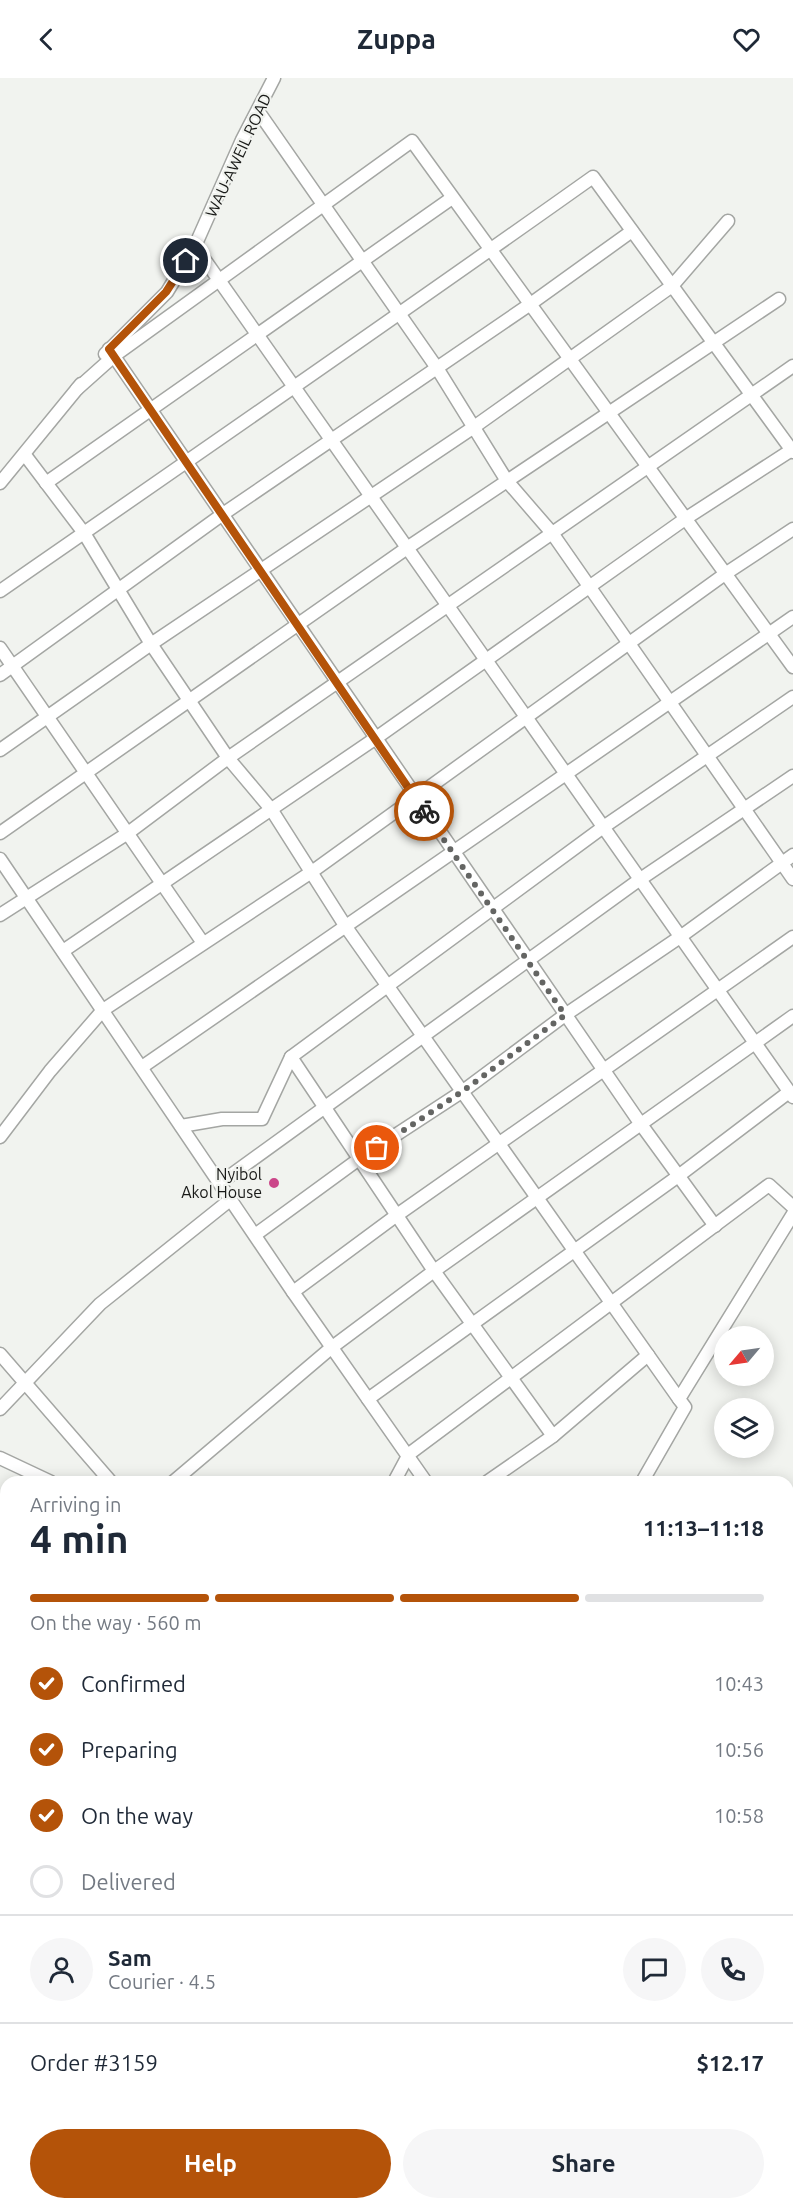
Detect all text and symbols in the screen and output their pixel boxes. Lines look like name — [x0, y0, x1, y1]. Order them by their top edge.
icon: back — [30, 23, 63, 56]
icon: heart — [730, 23, 763, 56]
text: Zuppa — [357, 24, 436, 54]
street label: WAU-AWEIL ROAD — [201, 90, 275, 220]
pin — [160, 235, 211, 286]
icon: home — [169, 244, 202, 277]
courier — [394, 781, 454, 841]
icon: bike — [408, 795, 441, 828]
pin — [351, 1122, 402, 1173]
icon: bag — [360, 1131, 393, 1164]
place label: Nyibol Akol House — [181, 1165, 262, 1201]
marker: Nyibol Akol House — [267, 1176, 281, 1190]
north arrow — [714, 1326, 774, 1386]
map controls — [714, 1326, 774, 1458]
button: layers — [714, 1398, 774, 1458]
text: Arriving in — [30, 1493, 121, 1516]
text: 11:13–11:18 — [643, 1515, 764, 1540]
text: 4 min — [30, 1517, 129, 1560]
text: On the way · 560 m — [30, 1611, 202, 1634]
icon: check — [30, 1667, 63, 1700]
text: Confirmed — [81, 1671, 186, 1696]
text: 10:43 — [714, 1672, 764, 1695]
icon: check — [30, 1733, 63, 1766]
text: Preparing — [81, 1737, 178, 1762]
text: 10:56 — [714, 1738, 764, 1761]
icon: check — [30, 1799, 63, 1832]
text: On the way — [81, 1803, 193, 1828]
text: 10:58 — [714, 1804, 764, 1827]
text: Delivered — [81, 1869, 176, 1894]
button: person — [30, 1938, 93, 2001]
button: chat — [623, 1938, 686, 2001]
button: phone — [701, 1938, 764, 2001]
text: Sam — [108, 1945, 152, 1970]
text: Courier · 4.5 — [108, 1970, 216, 1993]
text: Order #3159 — [30, 2050, 158, 2075]
text: $12.17 — [697, 2050, 764, 2075]
button: Help — [30, 2129, 391, 2198]
button: Share — [403, 2129, 764, 2198]

